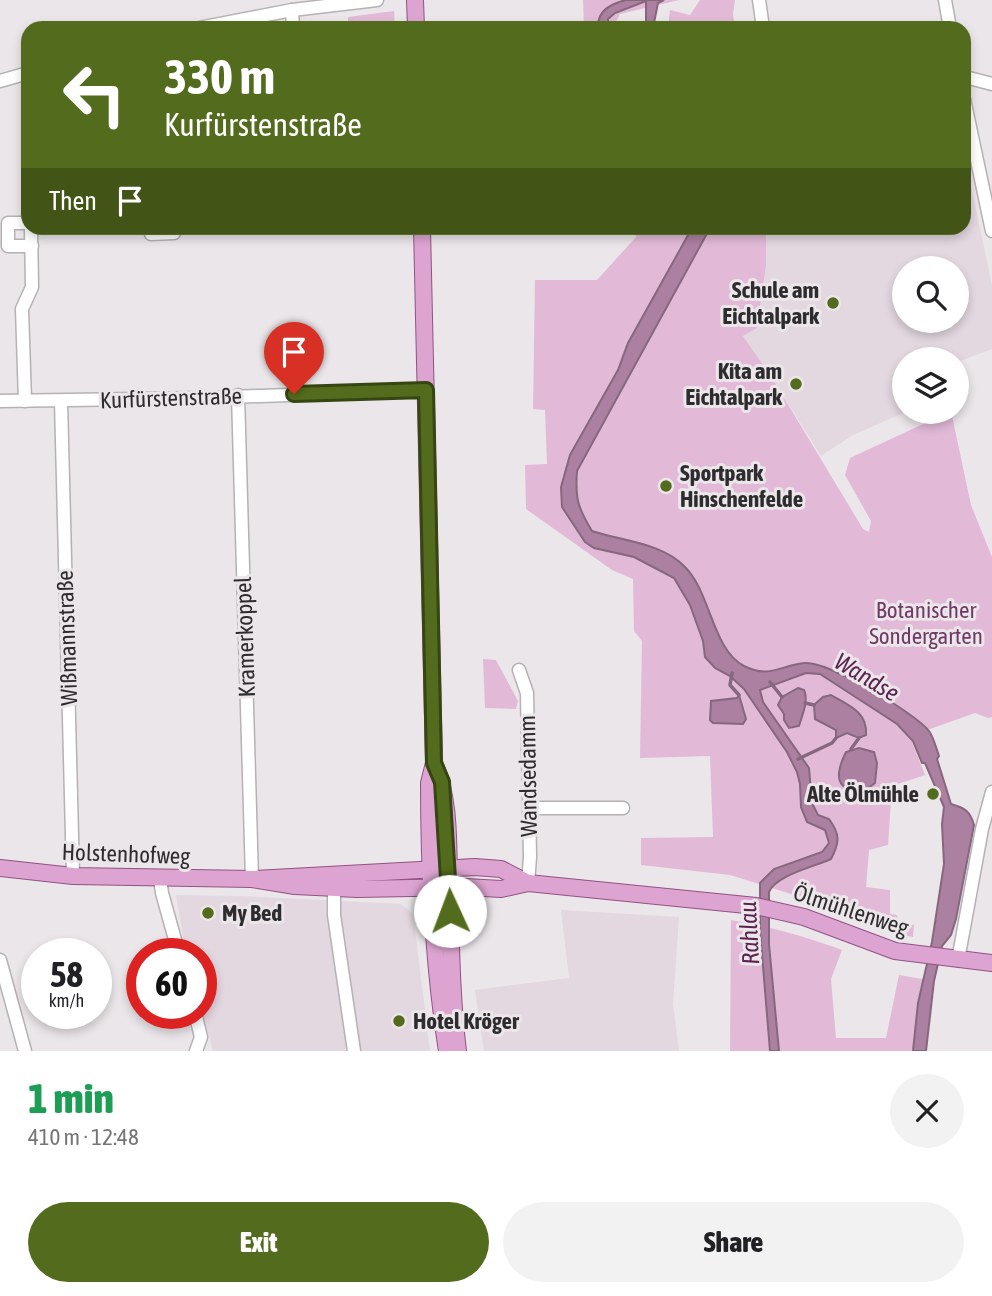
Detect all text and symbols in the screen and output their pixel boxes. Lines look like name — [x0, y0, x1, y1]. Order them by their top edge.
text: 330 m — [164, 48, 275, 104]
icon: left — [49, 49, 140, 140]
text: Kurfürstenstraße — [164, 106, 362, 143]
icon: arrive — [111, 182, 149, 220]
text: Then — [49, 186, 97, 216]
map controls — [892, 256, 969, 424]
button: search — [892, 256, 969, 333]
place label: Schule am Eichtalpark — [722, 277, 820, 329]
marker: Schule am Eichtalpark — [825, 295, 841, 311]
pin — [264, 322, 324, 394]
icon: arrive — [275, 333, 313, 371]
button: layers — [892, 347, 969, 424]
place label: Kita am Eichtalpark — [685, 358, 783, 410]
marker: Kita am Eichtalpark — [788, 376, 804, 392]
street label: Kurfürstenstraße — [100, 383, 242, 413]
place label: Sportpark Hinschenfelde — [680, 460, 803, 512]
marker: Sportpark Hinschenfelde — [658, 478, 674, 494]
street label: Wißmannstraße — [52, 570, 82, 706]
street label: Kramerkoppel — [230, 576, 260, 698]
park label: Botanischer Sondergarten — [869, 597, 983, 649]
water label: Wandse — [830, 647, 904, 707]
street label: Wandsedamm — [514, 715, 542, 837]
place label: Alte Ölmühle — [806, 781, 919, 807]
marker: Alte Ölmühle — [925, 786, 941, 802]
street label: Holstenhofweg — [61, 839, 191, 869]
position arrow — [413, 874, 487, 948]
street label: Ölmühlenweg — [790, 879, 912, 941]
place label: My Bed — [222, 900, 282, 926]
water label: Rahlau — [734, 900, 764, 965]
marker: My Bed — [200, 905, 216, 921]
speed limit sign: 60 — [126, 938, 217, 1029]
text: 58 — [50, 954, 83, 994]
text: km/h — [49, 990, 84, 1011]
place label: Hotel Kröger — [413, 1008, 520, 1034]
marker: Hotel Kröger — [391, 1013, 407, 1029]
text: 1 min — [28, 1074, 114, 1122]
button: close — [890, 1074, 964, 1148]
text: 410 m · 12:48 — [28, 1124, 139, 1150]
button: Exit — [28, 1202, 489, 1282]
button: Share — [503, 1202, 964, 1282]

